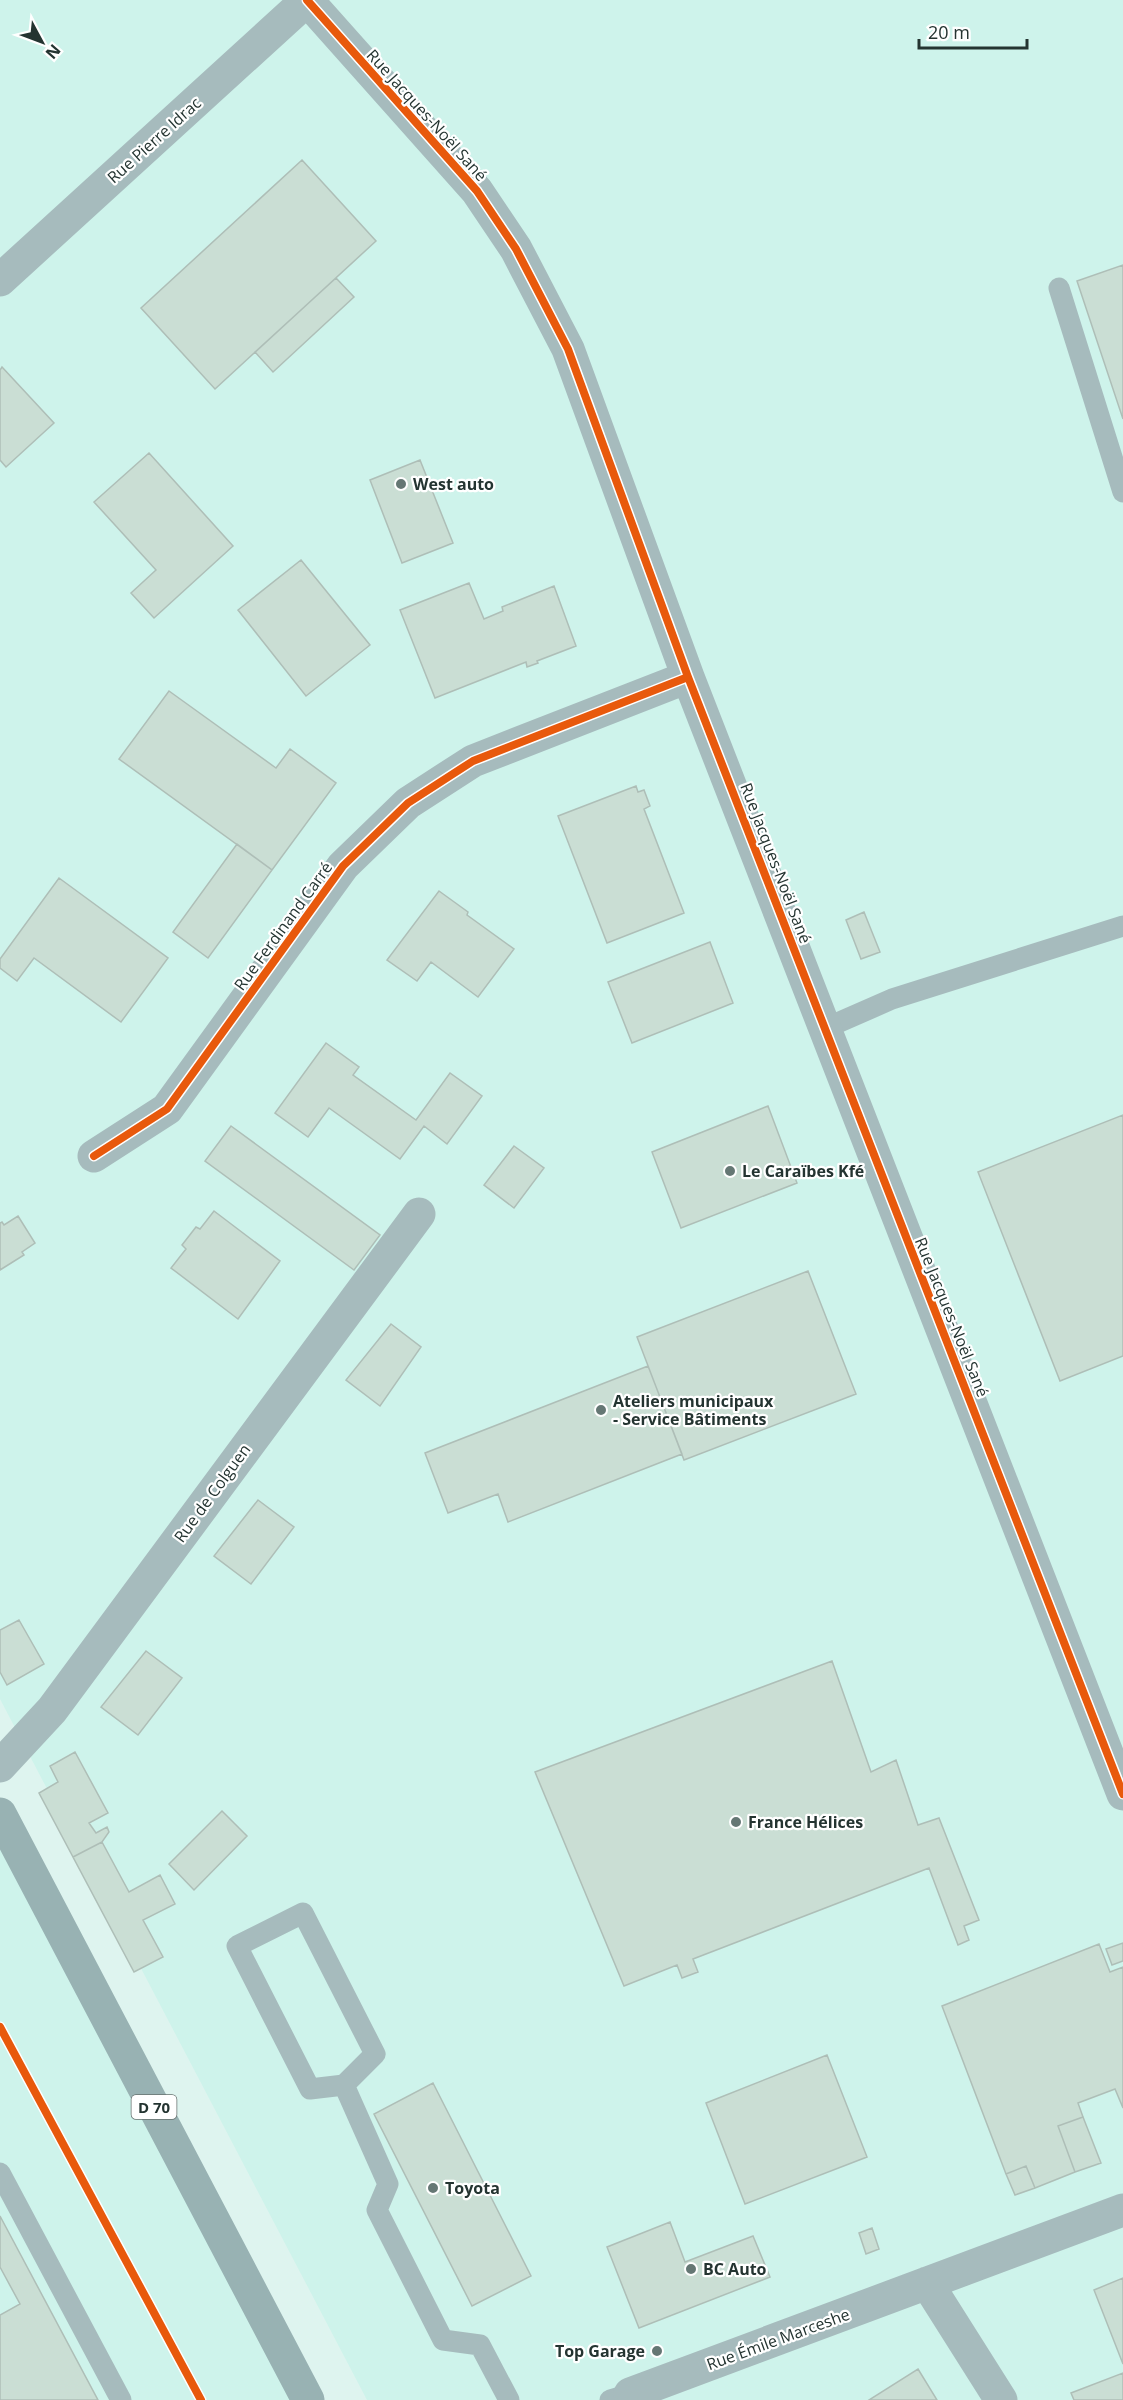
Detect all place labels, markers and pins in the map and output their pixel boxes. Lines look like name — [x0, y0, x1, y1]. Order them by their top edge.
place label: West auto — [413, 473, 494, 495]
marker: West auto — [394, 477, 408, 491]
place label: Le Caraïbes Kfé — [742, 1160, 864, 1182]
marker: Le Caraïbes Kfé — [723, 1164, 737, 1178]
place label: Ateliers municipaux - Service Bâtiments — [613, 1390, 774, 1430]
marker: Ateliers municipaux - Service Bâtiments — [594, 1403, 608, 1417]
place label: France Hélices — [748, 1811, 863, 1833]
marker: France Hélices — [729, 1815, 743, 1829]
place label: Toyota — [445, 2177, 500, 2199]
marker: Toyota — [426, 2181, 440, 2195]
place label: BC Auto — [703, 2258, 767, 2280]
marker: BC Auto — [684, 2262, 698, 2276]
place label: Top Garage — [555, 2340, 645, 2362]
marker: Top Garage — [650, 2344, 664, 2358]

